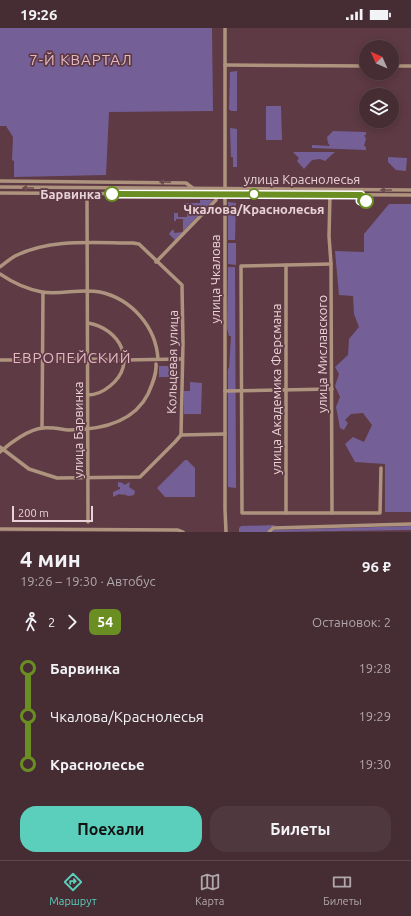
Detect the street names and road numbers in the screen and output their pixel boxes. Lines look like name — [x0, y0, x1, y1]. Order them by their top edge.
street label: улица Краснолесья — [244, 172, 360, 186]
street label: улица Чкалова — [208, 234, 222, 324]
street label: улица Миславского — [315, 295, 329, 413]
street label: улица Академика Ферсмана — [269, 303, 283, 475]
street label: Кольцевая улица — [164, 310, 180, 414]
street label: улица Барвинка — [71, 382, 85, 478]

